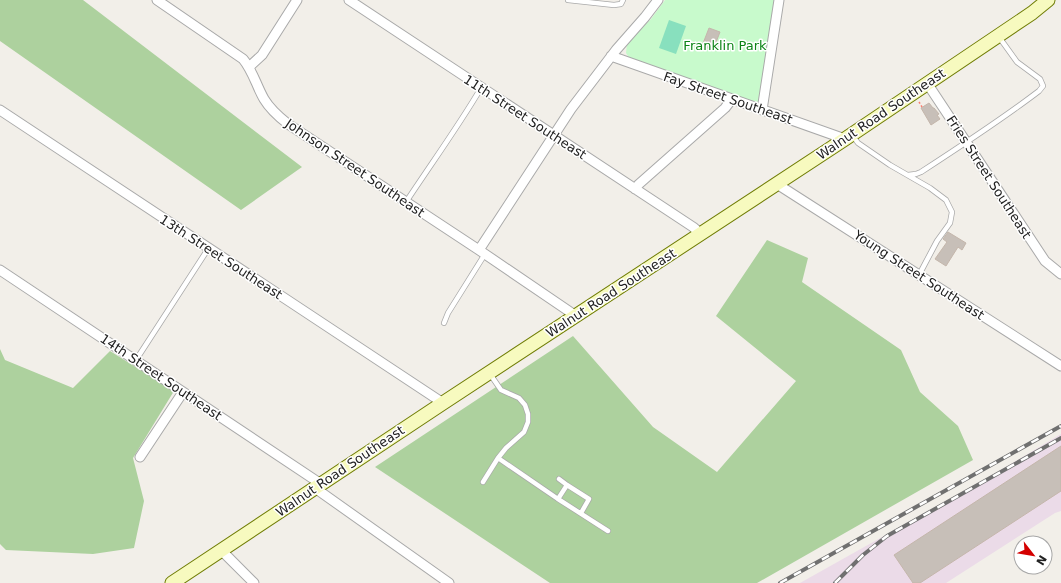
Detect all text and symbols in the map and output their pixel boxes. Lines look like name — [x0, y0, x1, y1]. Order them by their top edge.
park label: Franklin Park — [683, 38, 767, 53]
street label: Walnut Road Southeast — [814, 65, 948, 163]
street label: Fay Street Southeast — [662, 69, 794, 127]
street label: 11th Street Southeast — [461, 72, 589, 162]
street label: Fries Street Southeast — [944, 113, 1034, 241]
street label: Johnson Street Southeast — [282, 115, 427, 220]
street label: 13th Street Southeast — [157, 212, 285, 302]
street label: Young Street Southeast — [850, 227, 987, 323]
street label: Walnut Road Southeast — [543, 245, 679, 341]
street label: 14th Street Southeast — [97, 331, 225, 423]
street label: Walnut Road Southeast — [273, 422, 407, 520]
north arrow — [1013, 535, 1053, 575]
text: N — [1033, 553, 1049, 567]

